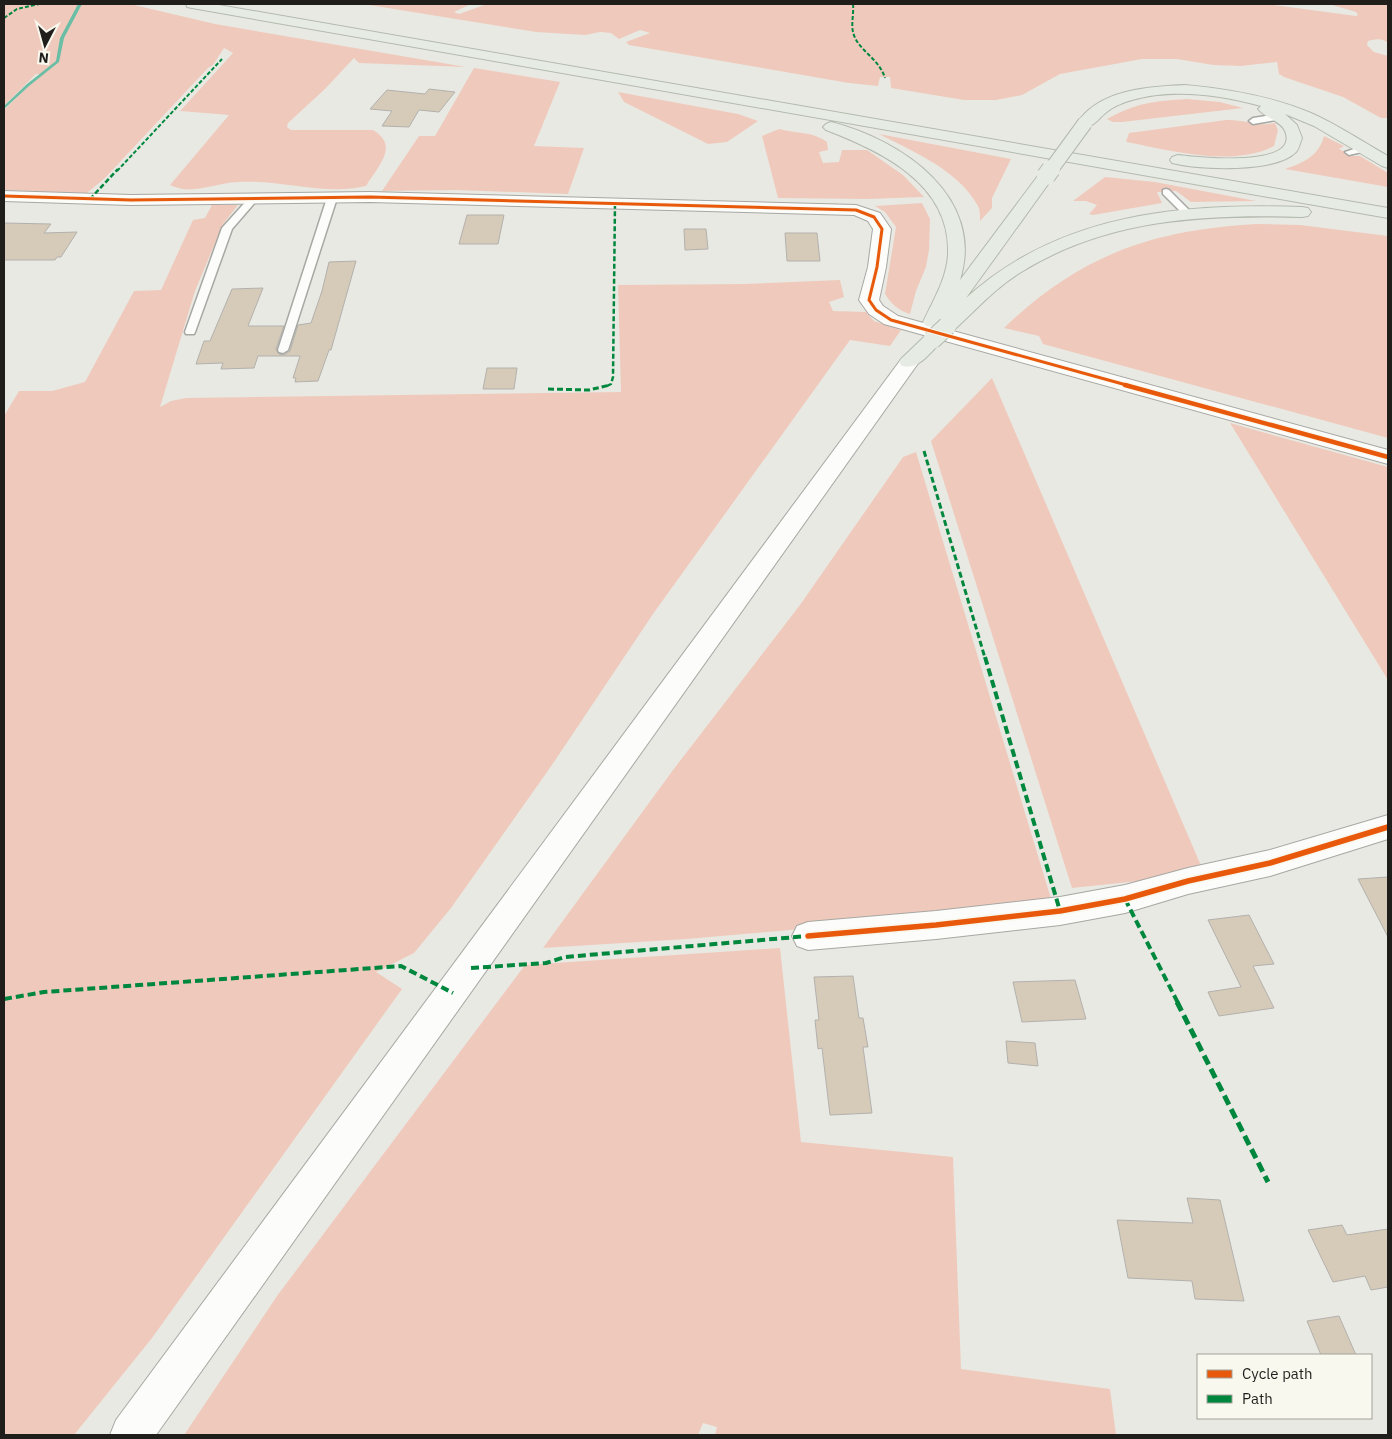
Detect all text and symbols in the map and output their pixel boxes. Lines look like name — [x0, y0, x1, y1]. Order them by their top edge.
north arrow — [20, 20, 70, 70]
text: N — [38, 48, 50, 67]
legend — [1197, 1354, 1372, 1419]
text: Cycle path — [1242, 1364, 1313, 1383]
text: Path — [1242, 1389, 1273, 1408]

